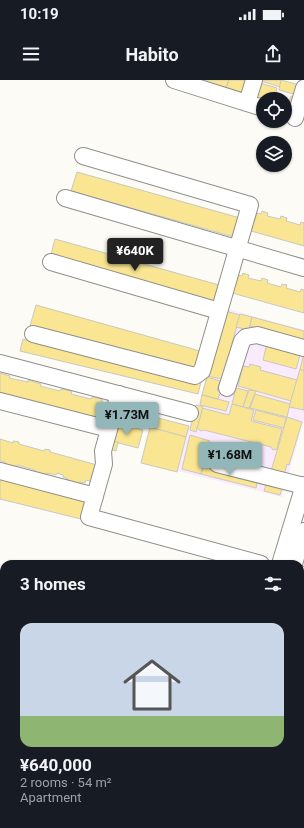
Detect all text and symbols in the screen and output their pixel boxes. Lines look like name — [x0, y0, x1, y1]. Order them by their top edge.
text: 10:19 — [20, 5, 59, 23]
icon: menu — [20, 43, 42, 65]
icon: share — [262, 43, 284, 65]
text: Habito — [125, 44, 179, 65]
map controls — [256, 92, 292, 172]
button: locate — [256, 92, 292, 128]
button: layers — [256, 136, 292, 172]
pin: ¥640K — [107, 238, 163, 272]
text: ¥640K — [116, 243, 154, 258]
pin: ¥1.73M — [94, 402, 160, 436]
text: ¥1.73M — [105, 407, 149, 422]
pin: ¥1.68M — [197, 442, 263, 476]
text: ¥1.68M — [208, 447, 252, 462]
icon: filters — [262, 573, 284, 595]
text: 3 homes — [20, 574, 86, 594]
icon: home — [116, 649, 188, 721]
text: ¥640,000 — [20, 755, 92, 775]
text: 2 rooms · 54 m² — [20, 775, 112, 790]
text: Apartment — [20, 790, 82, 805]

